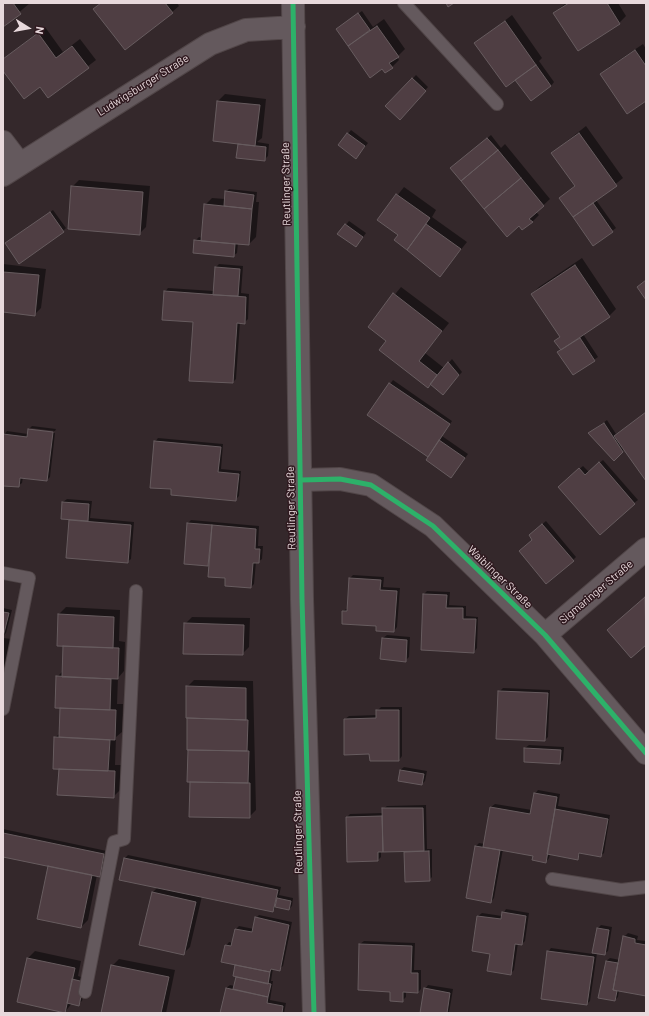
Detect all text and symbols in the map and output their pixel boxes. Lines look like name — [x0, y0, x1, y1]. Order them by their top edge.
north arrow — [8, 8, 48, 48]
text: N — [33, 26, 47, 35]
street label: Ludwigsburger Straße — [95, 51, 191, 119]
street label: Reutlinger Straße — [279, 142, 293, 226]
street label: Reutlinger Straße — [284, 466, 298, 550]
street label: Waiblinger Straße — [465, 543, 535, 611]
street label: Sigmaringer Straße — [556, 557, 636, 627]
street label: Reutlinger Straße — [291, 790, 305, 874]

